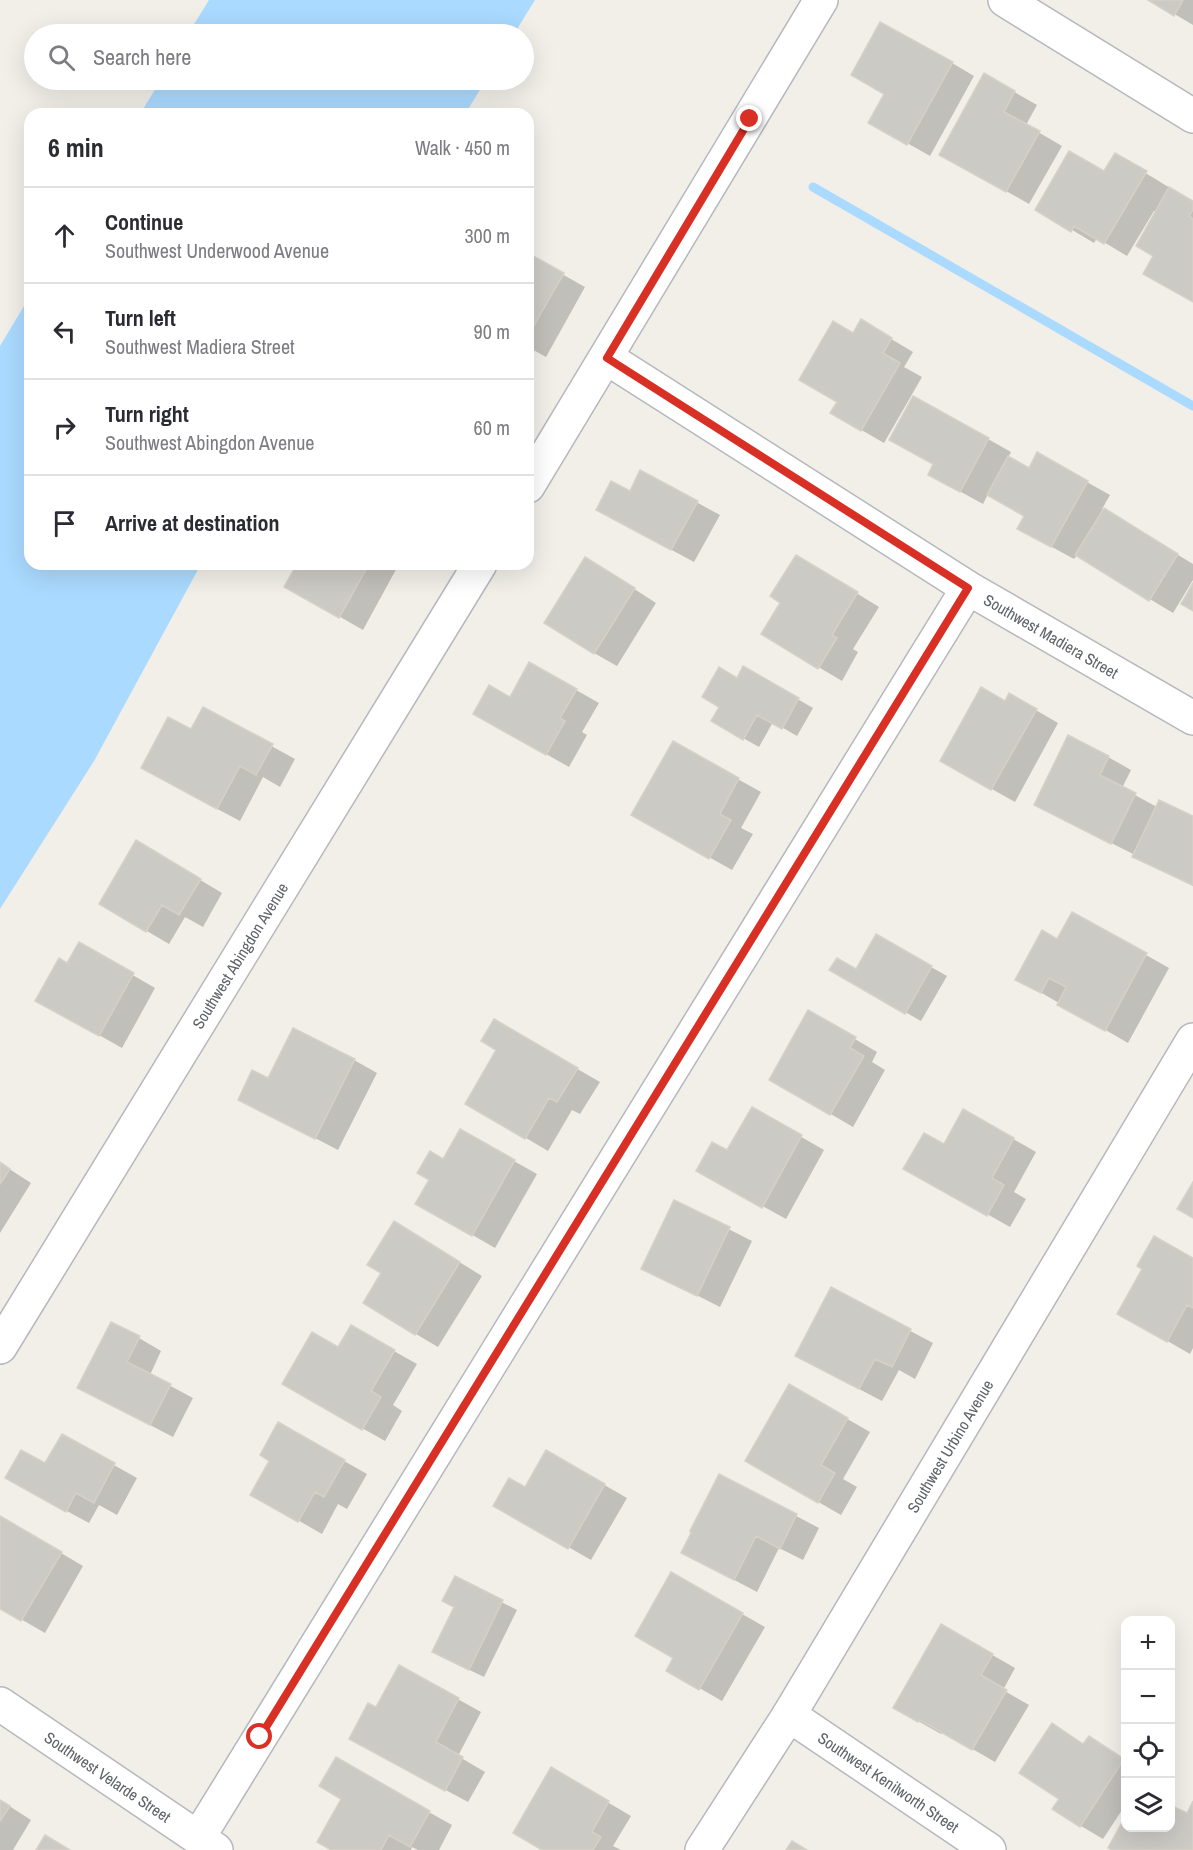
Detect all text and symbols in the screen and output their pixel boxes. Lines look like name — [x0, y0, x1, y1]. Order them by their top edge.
search box — [24, 24, 534, 90]
icon: search — [45, 41, 78, 74]
text: Search here — [93, 42, 191, 72]
route end — [736, 105, 762, 131]
text: 6 min — [48, 130, 104, 165]
text: Walk · 450 m — [415, 134, 510, 161]
text: Continue — [105, 207, 183, 237]
icon: ahead — [48, 219, 81, 252]
text: 300 m — [464, 222, 510, 249]
text: Southwest Underwood Avenue — [105, 237, 329, 264]
text: Turn left — [105, 303, 176, 333]
icon: left — [48, 315, 81, 348]
text: 90 m — [474, 318, 510, 345]
text: Southwest Madiera Street — [105, 333, 295, 360]
text: Turn right — [105, 399, 189, 429]
icon: right — [48, 411, 81, 444]
text: 60 m — [474, 414, 510, 441]
text: Southwest Abingdon Avenue — [105, 429, 314, 456]
icon: arrive — [48, 507, 81, 540]
text: Arrive at destination — [105, 508, 279, 538]
street label: Southwest Madiera Street — [980, 589, 1123, 684]
street label: Southwest Abingdon Avenue — [187, 878, 293, 1033]
street label: Southwest Urbino Avenue — [902, 1375, 998, 1517]
map controls — [1121, 1616, 1175, 1832]
button: + — [1121, 1616, 1175, 1670]
button: − — [1121, 1670, 1175, 1724]
route start — [246, 1723, 272, 1749]
button: locate — [1121, 1724, 1175, 1778]
street label: Southwest Velarde Street — [40, 1726, 176, 1828]
street label: Southwest Kenilworth Street — [814, 1727, 964, 1838]
button: layers — [1121, 1778, 1175, 1832]

